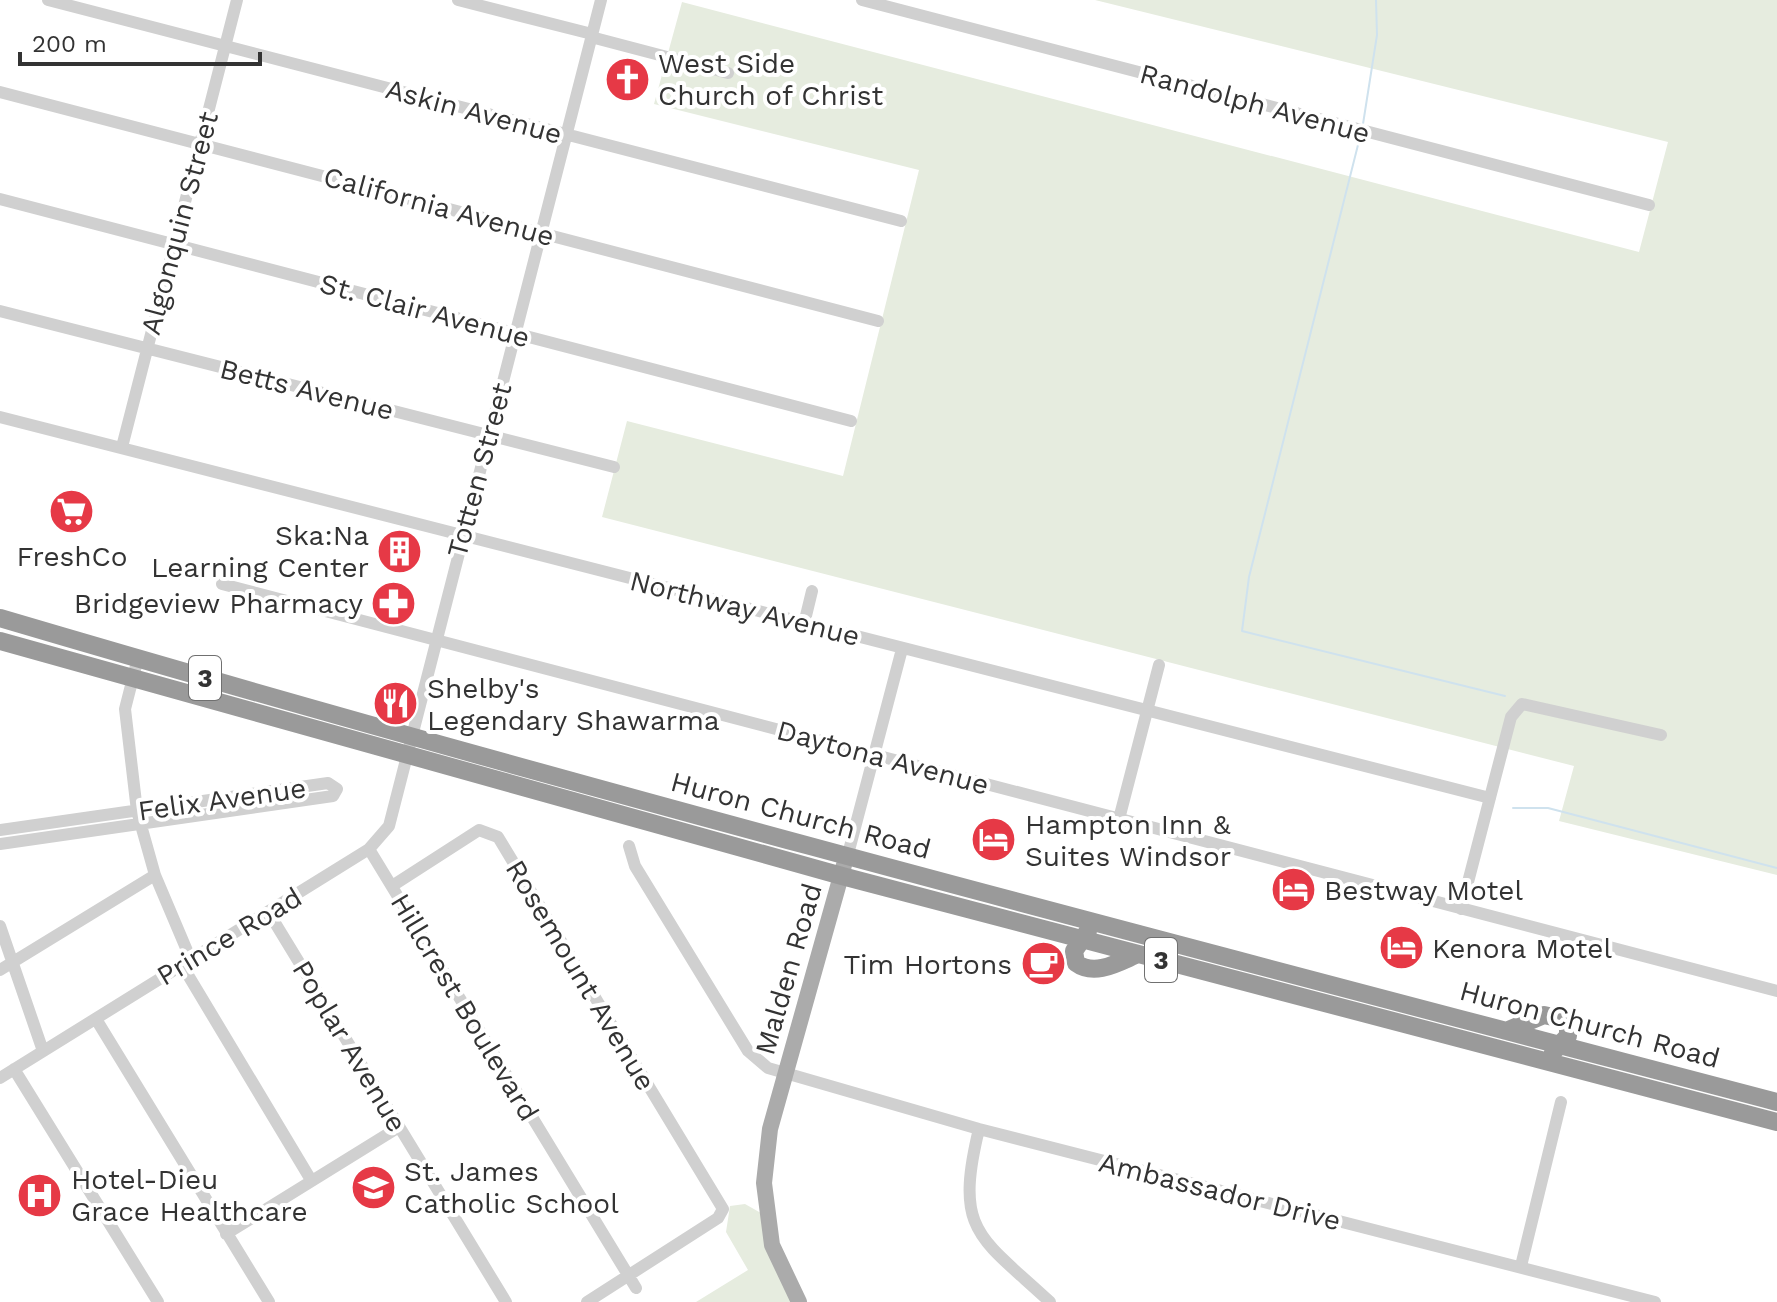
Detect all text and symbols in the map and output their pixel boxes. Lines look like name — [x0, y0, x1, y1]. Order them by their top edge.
scale bar — [20, 16, 260, 66]
text: 200 m — [32, 30, 107, 58]
place label: West Side Church of Christ — [658, 47, 884, 112]
church icon: West Side Church of Christ — [603, 55, 651, 103]
street label: Randolph Avenue — [1136, 57, 1374, 150]
street label: Askin Avenue — [382, 72, 566, 151]
street label: Algonquin Street — [134, 108, 225, 338]
street label: California Avenue — [320, 160, 558, 253]
street label: St. Clair Avenue — [316, 267, 533, 354]
street label: Betts Avenue — [217, 352, 397, 427]
street label: Totten Street — [440, 379, 519, 561]
supermarket icon: FreshCo — [48, 488, 96, 536]
place label: Ska:Na Learning Center — [151, 519, 369, 584]
building icon: Ska:Na Learning Center — [376, 527, 424, 575]
place label: FreshCo — [16, 540, 128, 573]
street label: Northway Avenue — [626, 564, 863, 653]
pharmacy icon: Bridgeview Pharmacy — [370, 579, 418, 627]
place label: Bridgeview Pharmacy — [74, 587, 364, 620]
road number: 3 — [189, 656, 221, 700]
place label: Shelby's Legendary Shawarma — [427, 672, 720, 737]
restaurant icon: Shelby's Legendary Shawarma — [372, 680, 420, 728]
street label: Daytona Avenue — [773, 713, 993, 802]
street label: Huron Church Road — [667, 765, 935, 866]
street label: Felix Avenue — [136, 771, 308, 828]
place label: Hampton Inn & Suites Windsor — [1025, 808, 1231, 873]
hotel icon: Hampton Inn & Suites Windsor — [970, 816, 1018, 864]
street label: Rosemount Avenue — [499, 854, 662, 1096]
hotel icon: Bestway Motel — [1269, 866, 1317, 914]
place label: Bestway Motel — [1324, 874, 1523, 907]
street label: Malden Road — [748, 879, 829, 1059]
street label: Prince Road — [151, 880, 308, 993]
street label: Hillcrest Boulevard — [384, 888, 545, 1127]
hotel icon: Kenora Motel — [1377, 924, 1425, 972]
place label: Kenora Motel — [1432, 932, 1612, 965]
road number: 3 — [1145, 938, 1177, 982]
cafe icon: Tim Hortons — [1019, 940, 1067, 988]
place label: Tim Hortons — [844, 948, 1012, 981]
street label: Poplar Avenue — [286, 955, 414, 1138]
street label: Huron Church Road — [1456, 974, 1724, 1075]
street label: Ambassador Drive — [1095, 1145, 1344, 1238]
place label: St. James Catholic School — [404, 1155, 619, 1220]
place label: Hotel-Dieu Grace Healthcare — [71, 1163, 308, 1228]
school or university icon: St. James Catholic School — [349, 1163, 397, 1211]
hospital icon: Hotel-Dieu Grace Healthcare — [16, 1171, 64, 1219]

